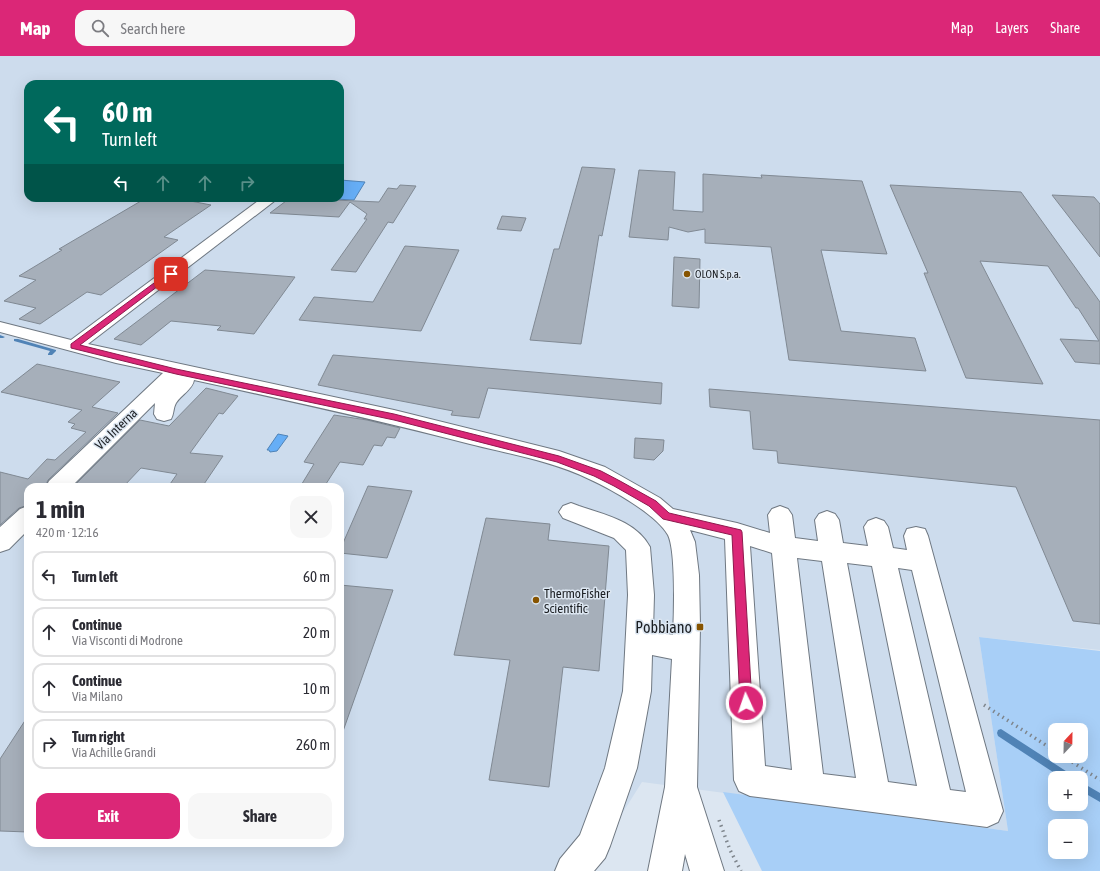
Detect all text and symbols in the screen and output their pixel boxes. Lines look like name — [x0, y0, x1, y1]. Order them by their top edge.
search box — [75, 10, 355, 46]
text: Map — [20, 17, 51, 39]
icon: search — [89, 17, 111, 39]
text: Search here — [121, 20, 185, 37]
text: Map — [951, 20, 973, 36]
text: Layers — [995, 20, 1028, 36]
text: Share — [1050, 20, 1080, 36]
icon: left — [36, 96, 88, 148]
text: 60 m — [102, 96, 152, 128]
text: Turn left — [102, 129, 157, 150]
icon: left — [110, 172, 132, 194]
icon: ahead — [152, 172, 174, 194]
icon: ahead — [194, 172, 216, 194]
icon: right — [236, 172, 258, 194]
pin — [154, 257, 188, 291]
icon: arrive — [160, 263, 182, 285]
place label: OLON S.p.a. — [695, 268, 741, 280]
marker: OLON S.p.a. — [682, 269, 692, 279]
street label: Via Interna — [92, 405, 140, 453]
text: 1 min — [36, 496, 85, 523]
button: close — [290, 496, 332, 538]
text: 420 m · 12:16 — [36, 525, 99, 540]
icon: left — [38, 565, 60, 587]
text: Turn left — [72, 568, 118, 585]
text: 60 m — [303, 568, 330, 585]
place label: ThermoFisher Scientific — [544, 586, 610, 616]
marker: ThermoFisher Scientific — [531, 595, 541, 605]
text: Continue — [72, 616, 122, 633]
place label: Pobbiano — [635, 618, 692, 636]
icon: ahead — [38, 621, 60, 643]
marker: Pobbiano — [695, 622, 705, 632]
text: 20 m — [303, 624, 330, 641]
text: Via Visconti di Modrone — [72, 633, 183, 648]
text: Continue — [72, 672, 122, 689]
icon: ahead — [38, 677, 60, 699]
text: 10 m — [303, 680, 330, 697]
position arrow — [725, 682, 767, 724]
text: Via Milano — [72, 689, 123, 704]
north arrow — [1048, 723, 1088, 763]
map controls — [1048, 723, 1088, 859]
text: Turn right — [72, 728, 125, 745]
icon: right — [38, 733, 60, 755]
text: 260 m — [296, 736, 330, 753]
text: Via Achille Grandi — [72, 745, 156, 760]
button: + — [1048, 771, 1088, 811]
button: Exit — [36, 793, 180, 839]
button: Share — [188, 793, 332, 839]
button: − — [1048, 819, 1088, 859]

